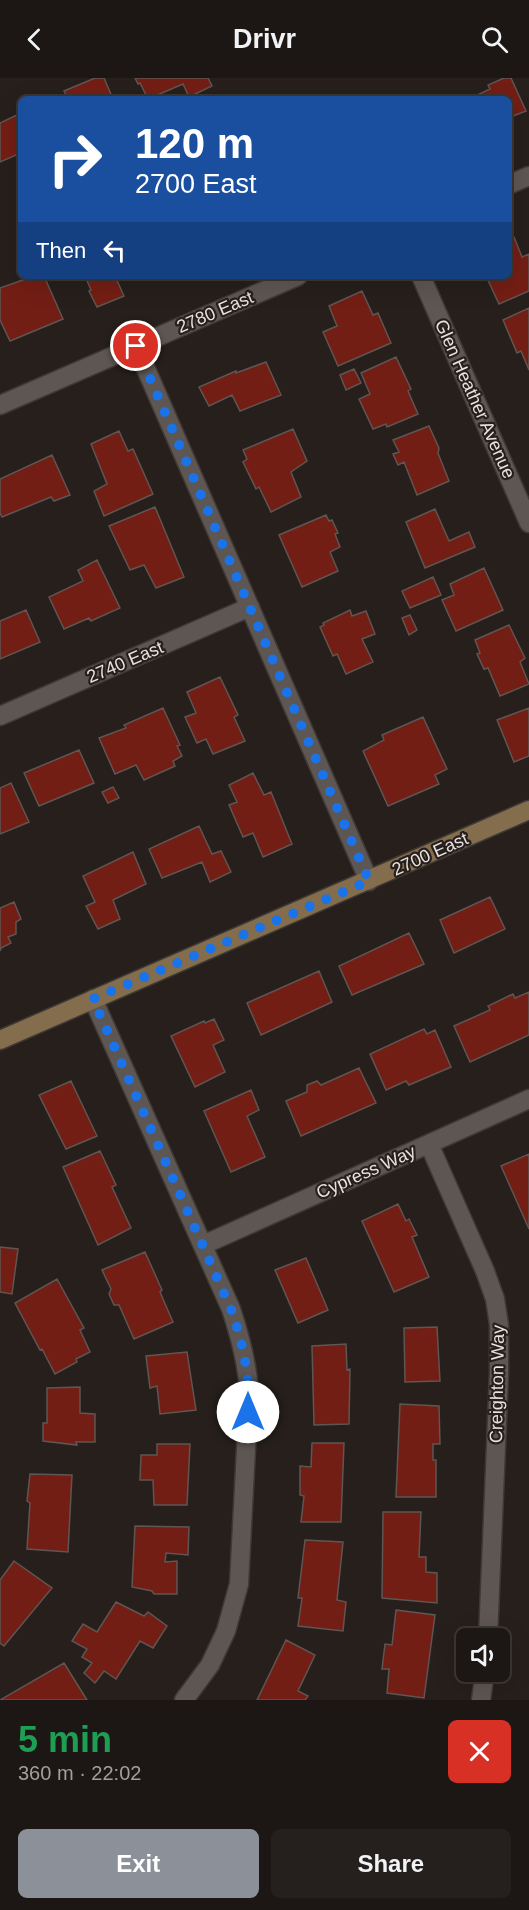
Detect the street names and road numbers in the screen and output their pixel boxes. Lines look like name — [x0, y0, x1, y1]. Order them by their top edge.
street label: 2780 East — [174, 287, 256, 337]
street label: Glen Heather Avenue — [431, 316, 519, 482]
street label: 2740 East — [84, 637, 166, 687]
street label: 2700 East — [389, 828, 471, 880]
street label: Cypress Way — [313, 1141, 419, 1203]
street label: Creighton Way — [486, 1325, 508, 1443]

